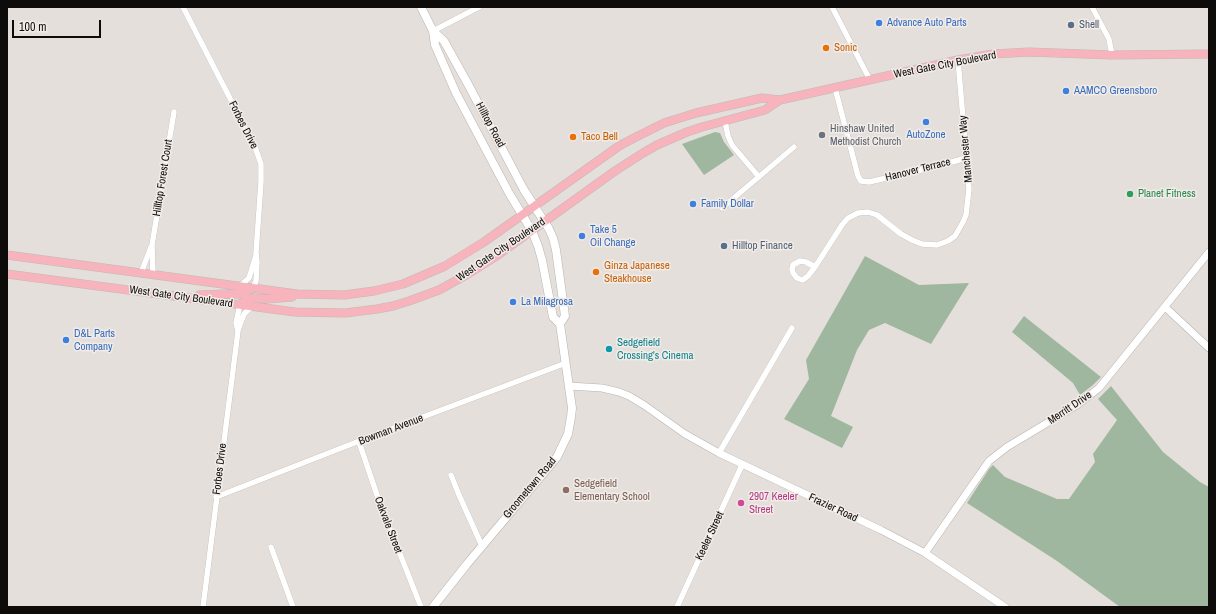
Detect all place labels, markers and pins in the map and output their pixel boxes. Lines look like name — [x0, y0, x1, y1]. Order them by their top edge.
place label: Advance Auto Parts — [887, 16, 967, 30]
marker: Advance Auto Parts — [874, 18, 884, 28]
place label: Shell — [1079, 18, 1099, 32]
marker: Shell — [1066, 20, 1076, 30]
place label: Sonic — [834, 41, 857, 55]
marker: Sonic — [821, 43, 831, 53]
place label: AAMCO Greensboro — [1074, 84, 1157, 98]
marker: AAMCO Greensboro — [1061, 86, 1071, 96]
marker: AutoZone — [921, 117, 931, 127]
place label: Hinshaw United Methodist Church — [830, 122, 901, 148]
place label: AutoZone — [906, 128, 946, 142]
place label: Taco Bell — [581, 130, 618, 144]
marker: Hinshaw United Methodist Church — [817, 130, 827, 140]
marker: Taco Bell — [568, 132, 578, 142]
place label: Planet Fitness — [1138, 187, 1196, 201]
marker: Planet Fitness — [1125, 189, 1135, 199]
place label: Family Dollar — [701, 197, 754, 211]
marker: Family Dollar — [688, 199, 698, 209]
place label: Take 5 Oil Change — [590, 223, 636, 249]
marker: Take 5 Oil Change — [577, 231, 587, 241]
place label: Hilltop Finance — [732, 239, 793, 253]
marker: Hilltop Finance — [719, 241, 729, 251]
place label: Ginza Japanese Steakhouse — [604, 259, 670, 285]
marker: Ginza Japanese Steakhouse — [591, 267, 601, 277]
place label: La Milagrosa — [521, 295, 573, 309]
marker: La Milagrosa — [508, 297, 518, 307]
place label: D&L Parts Company — [74, 327, 115, 353]
marker: D&L Parts Company — [61, 335, 71, 345]
place label: Sedgefield Crossing's Cinema — [617, 336, 693, 362]
marker: Sedgefield Crossing's Cinema — [604, 344, 614, 354]
place label: Sedgefield Elementary School — [574, 477, 650, 503]
marker: Sedgefield Elementary School — [561, 485, 571, 495]
place label: 2907 Keeler Street — [749, 490, 798, 516]
marker: 2907 Keeler Street — [736, 498, 746, 508]

